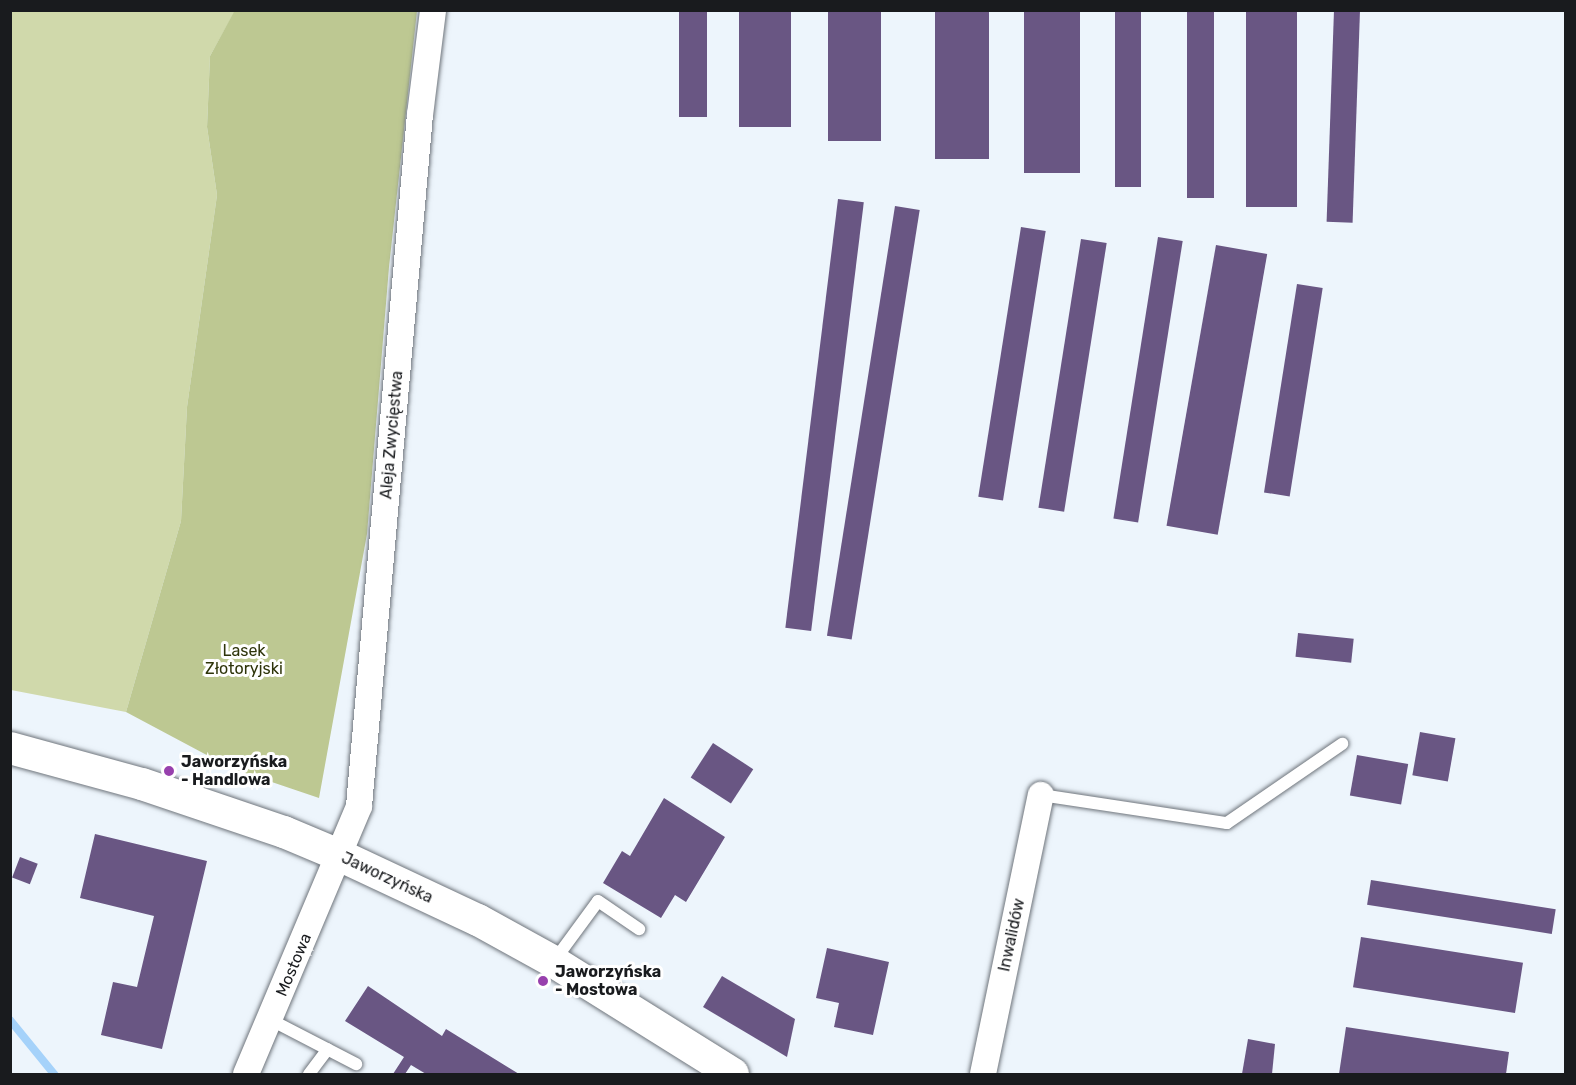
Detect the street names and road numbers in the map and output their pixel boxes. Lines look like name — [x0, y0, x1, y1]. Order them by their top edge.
street label: Aleja Zwycięstwa — [377, 370, 407, 500]
street label: Jaworzyńska — [338, 848, 436, 908]
street label: Inwalidów — [995, 897, 1029, 973]
street label: Mostowa — [272, 931, 316, 999]

